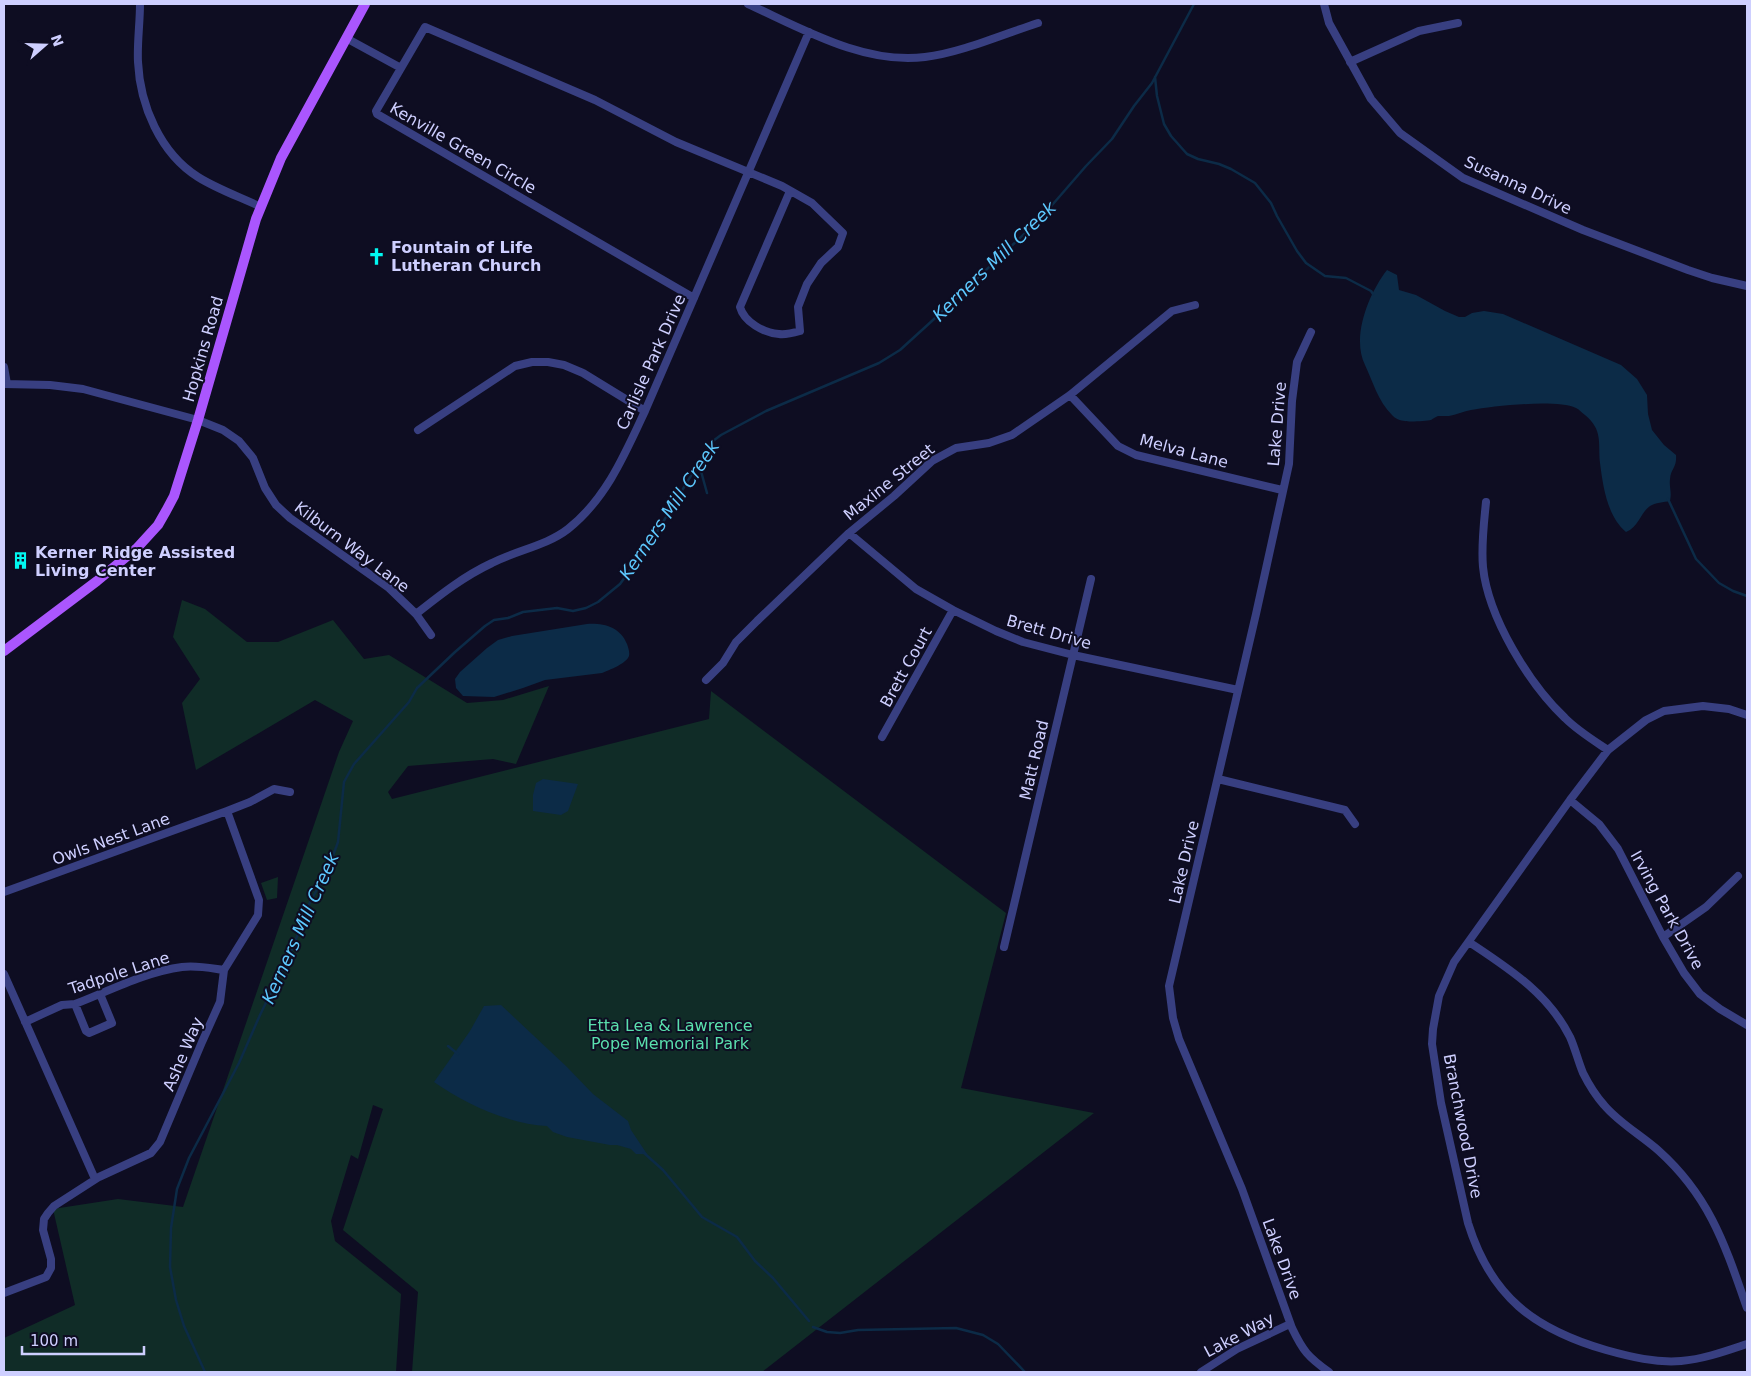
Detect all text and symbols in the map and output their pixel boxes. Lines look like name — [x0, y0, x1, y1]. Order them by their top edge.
north arrow — [20, 20, 70, 70]
text: N — [48, 32, 67, 49]
street label: Kenville Green Circle — [386, 98, 540, 198]
street label: Susanna Drive — [1461, 152, 1575, 218]
water label: Kerners Mill Creek — [928, 196, 1061, 325]
place label: Fountain of Life Lutheran Church — [391, 238, 541, 275]
church icon: Fountain of Life Lutheran Church — [367, 246, 387, 266]
street label: Carlisle Park Drive — [613, 291, 689, 433]
street label: Hopkins Road — [179, 294, 227, 404]
street label: Lake Drive — [1264, 381, 1290, 467]
street label: Melva Lane — [1138, 430, 1230, 472]
water label: Kerners Mill Creek — [615, 435, 724, 584]
street label: Maxine Street — [840, 440, 938, 524]
street label: Kilburn Way Lane — [291, 498, 413, 596]
place label: Kerner Ridge Assisted Living Center — [35, 543, 235, 580]
building icon: Kerner Ridge Assisted Living Center — [11, 551, 31, 571]
street label: Brett Drive — [1004, 611, 1094, 653]
street label: Brett Court — [876, 624, 936, 710]
street label: Matt Road — [1016, 718, 1052, 802]
street label: Owls Nest Lane — [50, 809, 172, 869]
street label: Lake Drive — [1165, 818, 1203, 906]
street label: Irving Park Drive — [1626, 847, 1708, 973]
water label: Kerners Mill Creek — [257, 848, 343, 1007]
street label: Tadpole Lane — [65, 948, 172, 999]
street label: Ashe Way — [159, 1014, 207, 1094]
park label: Etta Lea & Lawrence Pope Memorial Park — [587, 1016, 753, 1053]
street label: Branchwood Drive — [1440, 1052, 1486, 1200]
street label: Lake Drive — [1259, 1216, 1305, 1302]
street label: Lake Way — [1201, 1309, 1277, 1361]
scale bar — [22, 1324, 145, 1356]
text: 100 m — [30, 1332, 78, 1350]

